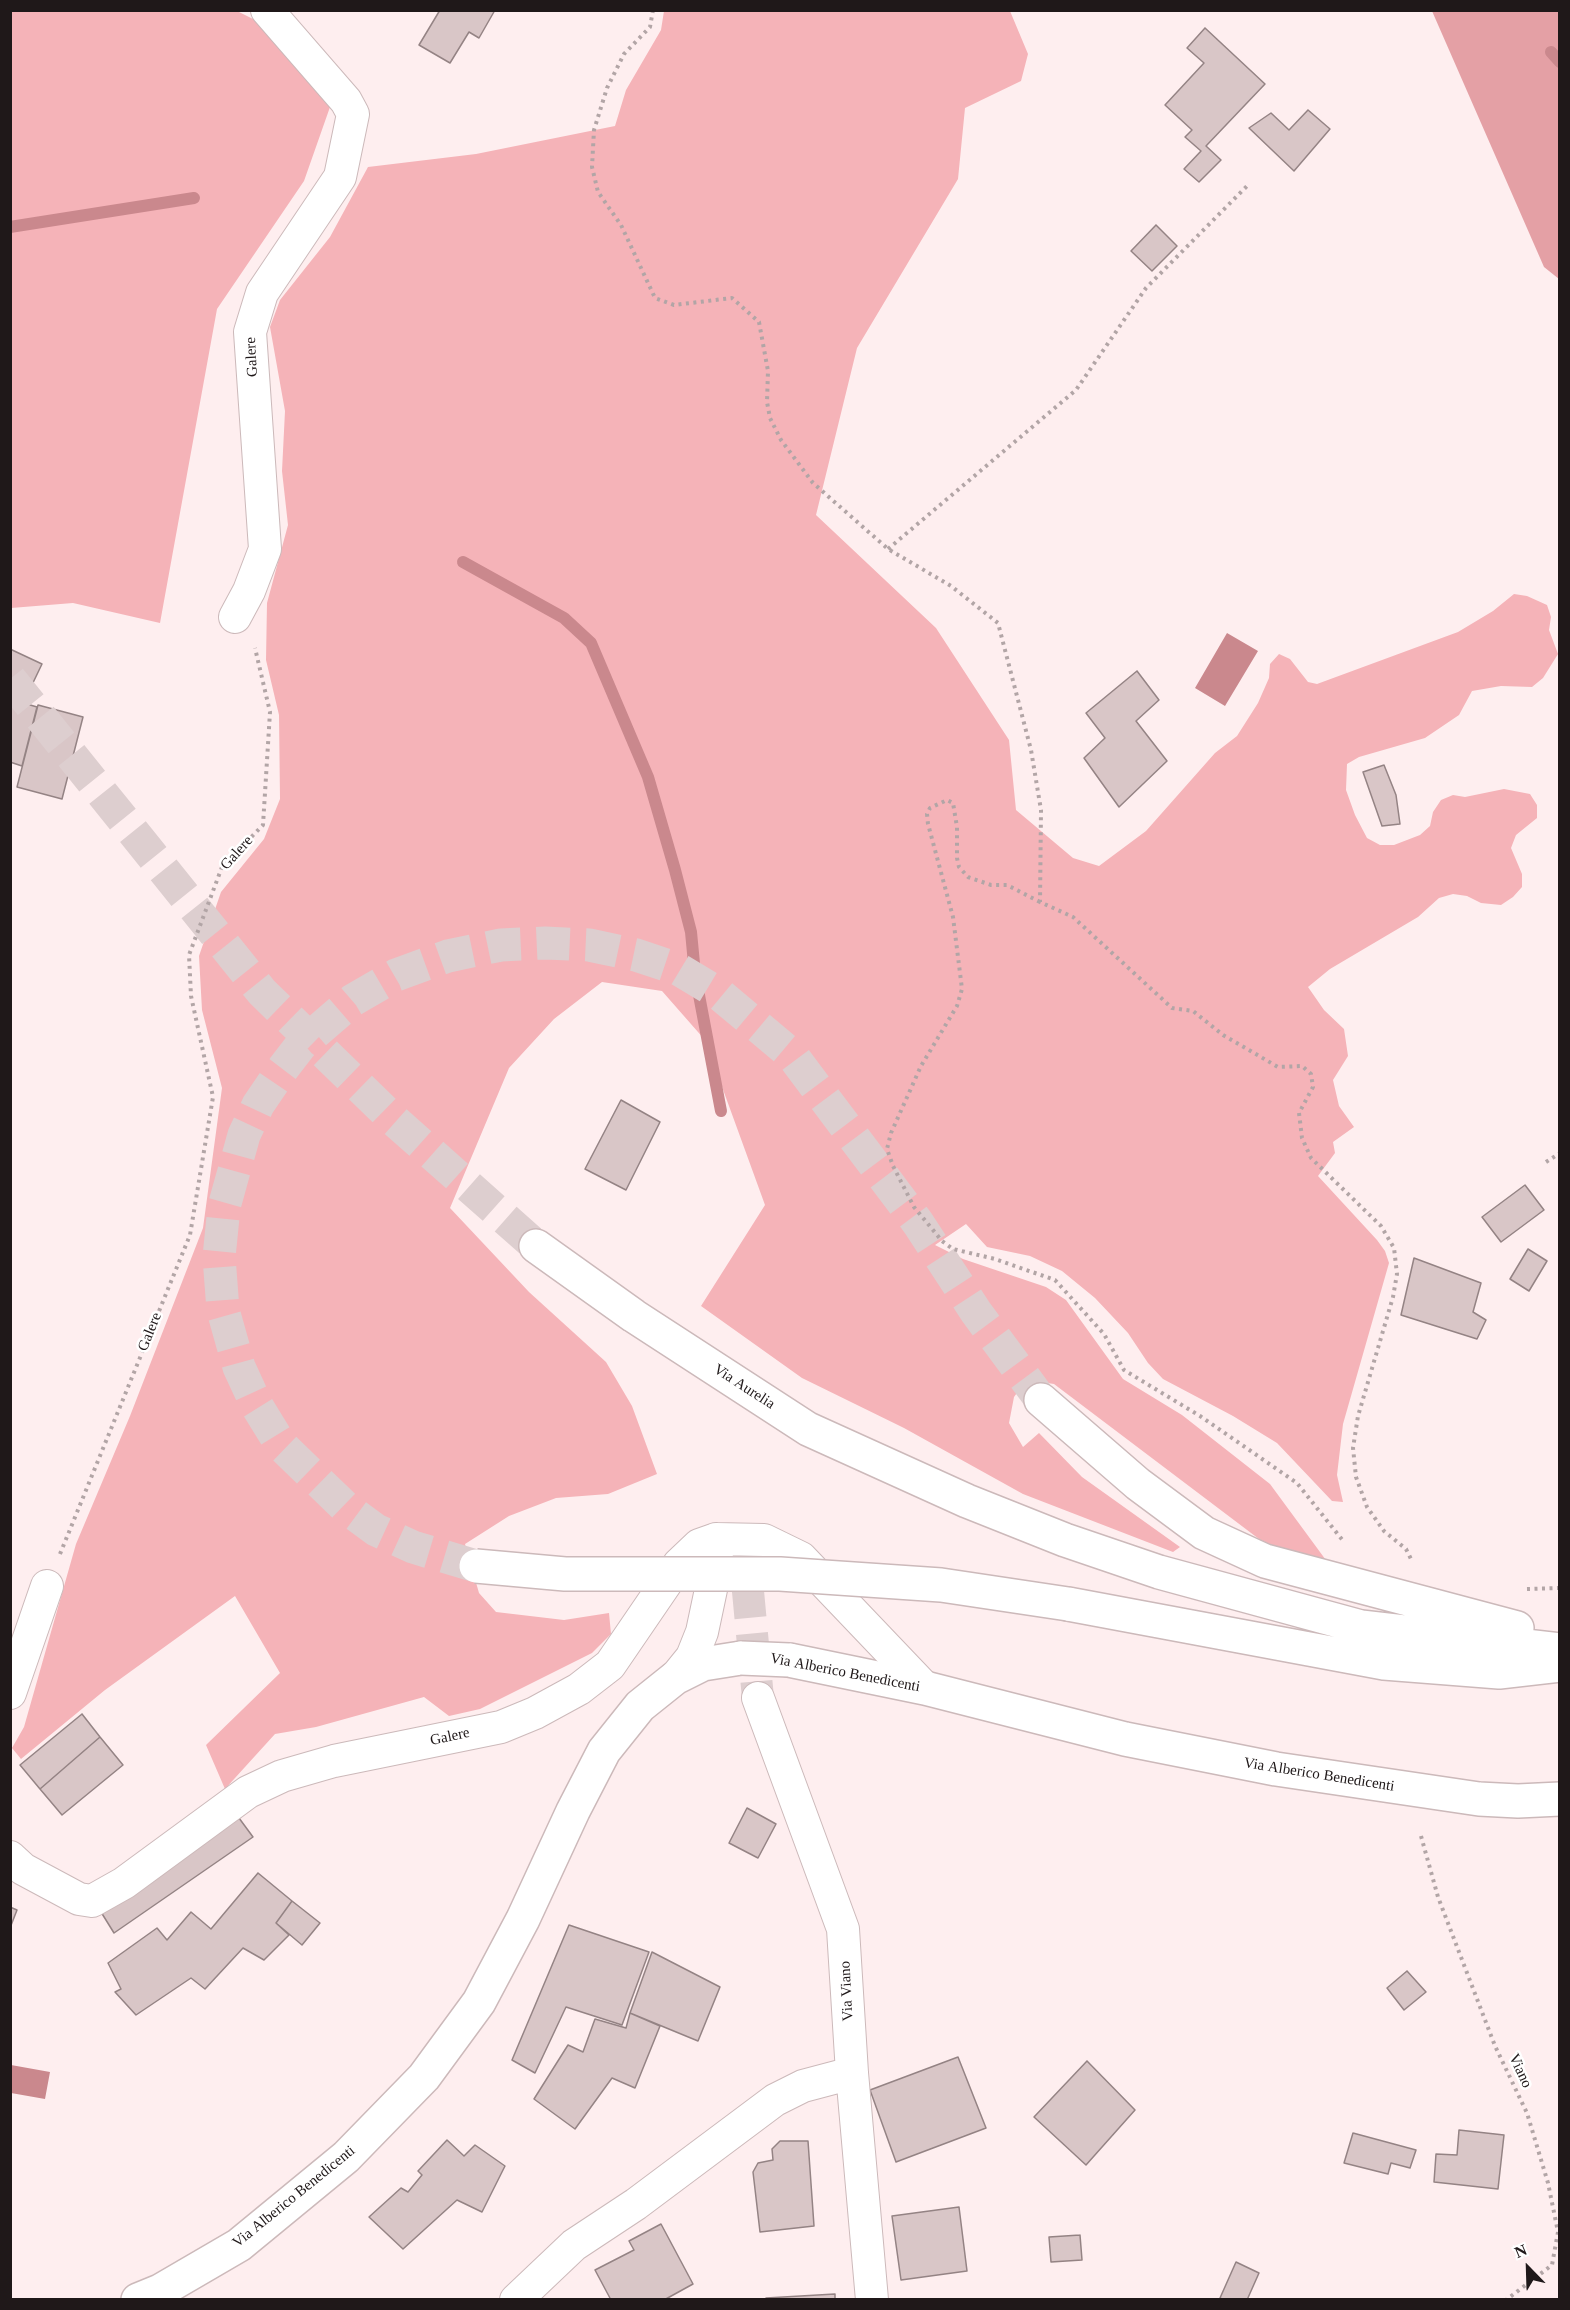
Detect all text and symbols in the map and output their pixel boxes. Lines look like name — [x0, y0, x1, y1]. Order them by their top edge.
street label: Galere — [242, 337, 262, 377]
street label: Galere — [217, 832, 257, 874]
street label: Galere — [134, 1310, 166, 1354]
street label: Via Aurelia — [710, 1361, 778, 1413]
street label: Via Alberico Benedicenti — [768, 1650, 922, 1696]
street label: Galere — [429, 1724, 471, 1750]
street label: Via Alberico Benedicenti — [1242, 1754, 1396, 1796]
street label: Via Viano — [836, 1960, 858, 2022]
street label: Viano — [1504, 2051, 1536, 2091]
street label: Via Alberico Benedicenti — [229, 2142, 359, 2252]
north arrow — [1498, 2238, 1558, 2298]
text: N — [1512, 2241, 1529, 2261]

